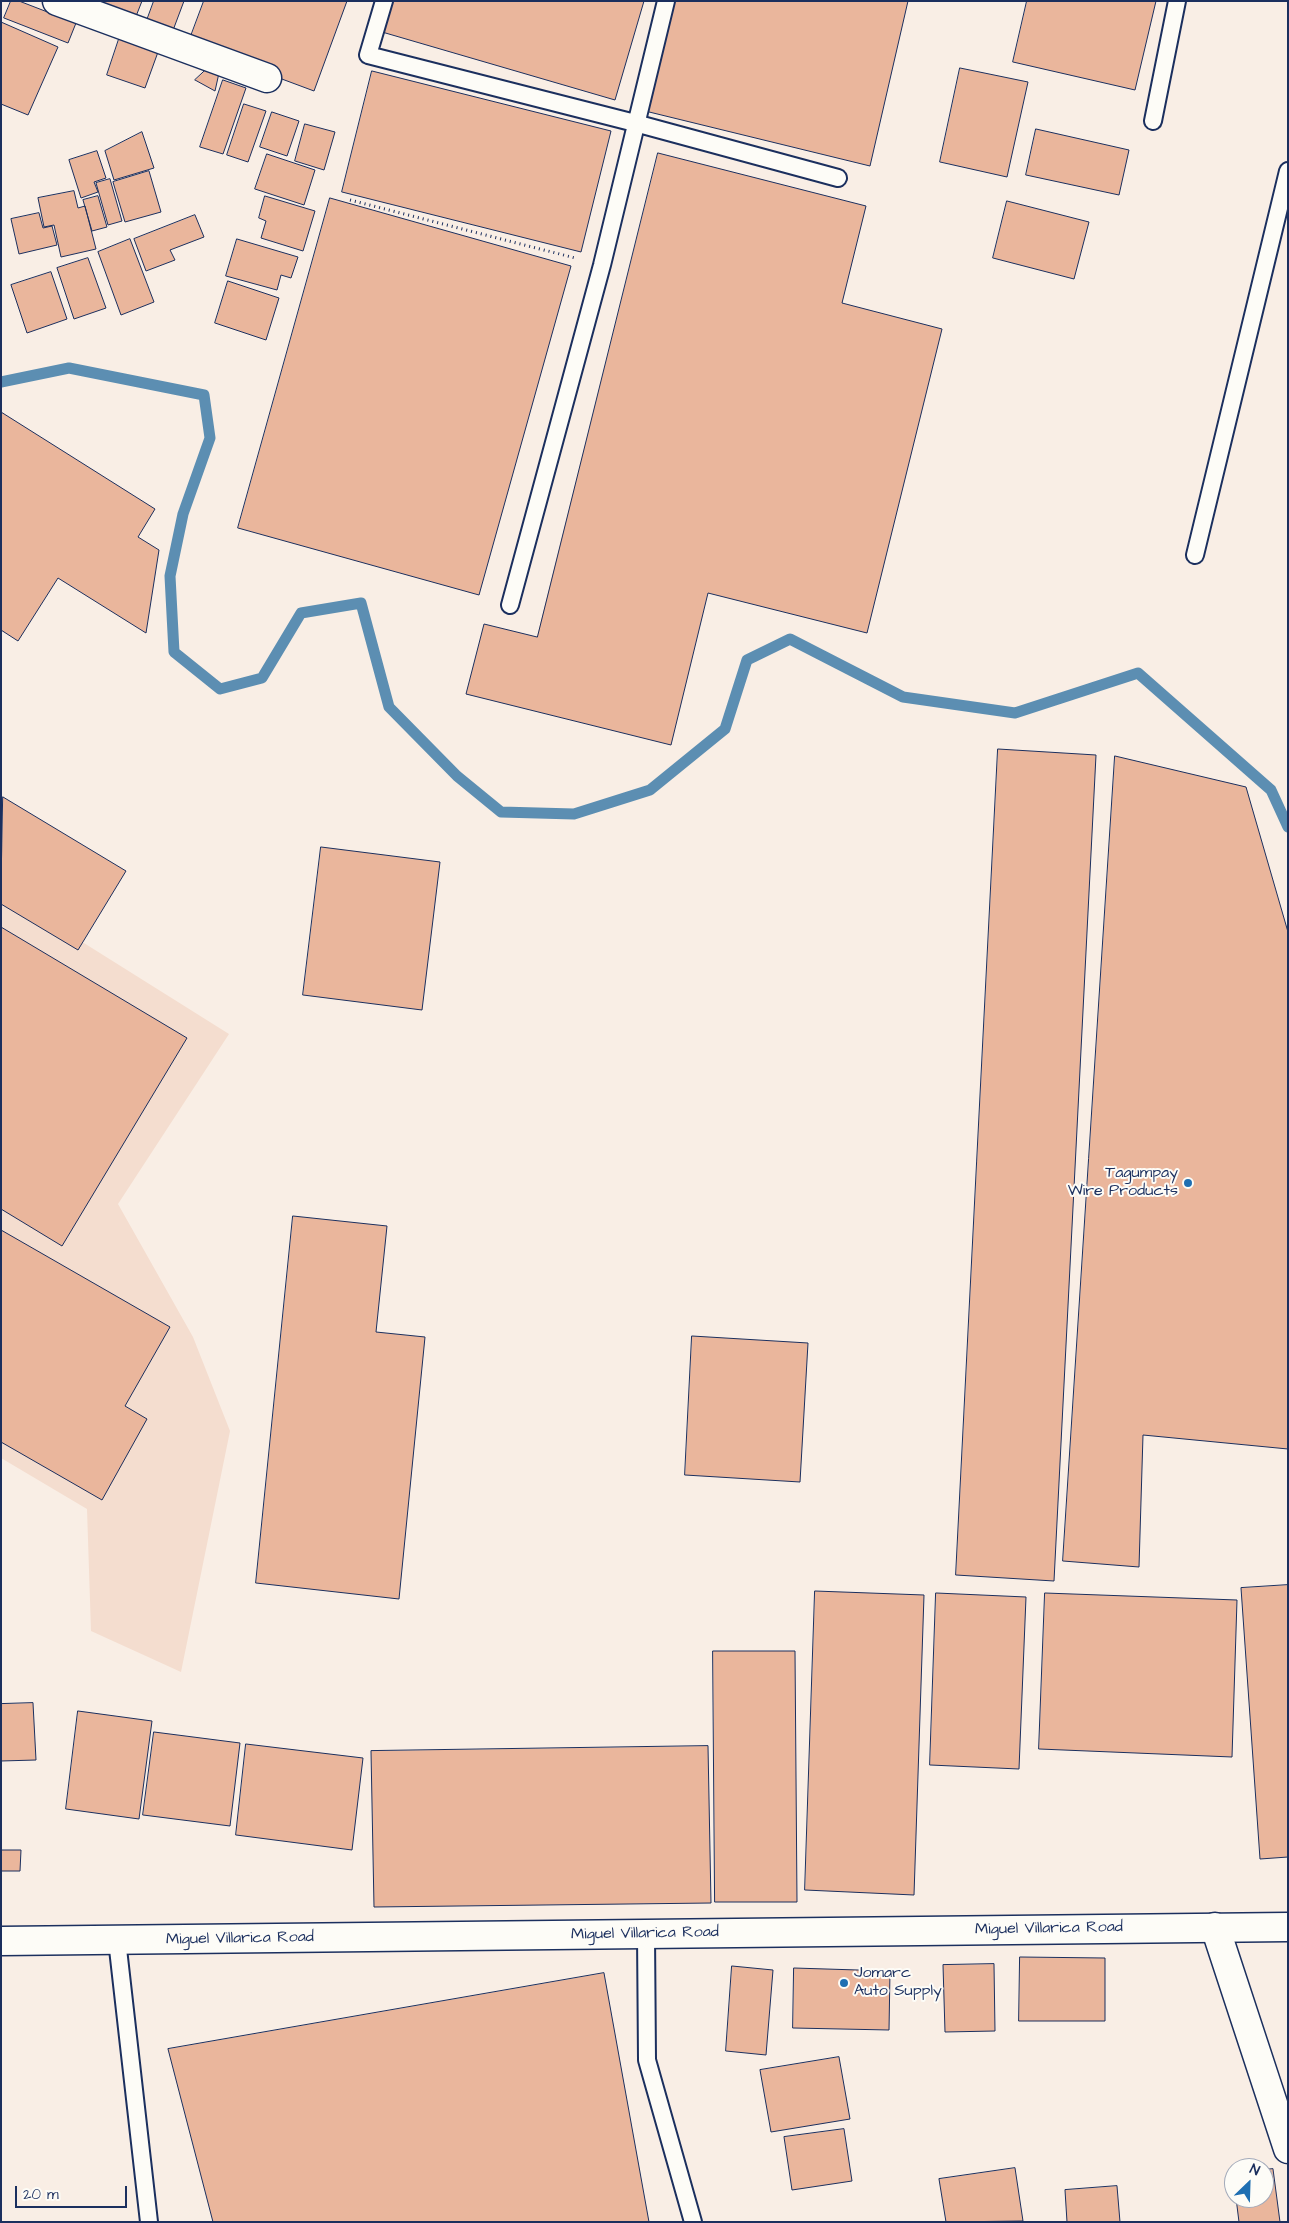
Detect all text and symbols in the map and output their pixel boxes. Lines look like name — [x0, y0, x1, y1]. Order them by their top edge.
place label: Tagumpay Wire Products — [1068, 1164, 1178, 1202]
marker: Tagumpay Wire Products — [1182, 1177, 1194, 1189]
street label: Miguel Villarica Road — [975, 1918, 1123, 1940]
street label: Miguel Villarica Road — [571, 1923, 719, 1945]
street label: Miguel Villarica Road — [166, 1928, 314, 1950]
place label: Jomarc Auto Supply — [854, 1964, 942, 2002]
marker: Jomarc Auto Supply — [838, 1977, 850, 1989]
north arrow — [1224, 2158, 1274, 2208]
text: N — [1247, 2159, 1263, 2181]
scale bar — [18, 2176, 130, 2208]
text: 20 m — [23, 2184, 59, 2205]

